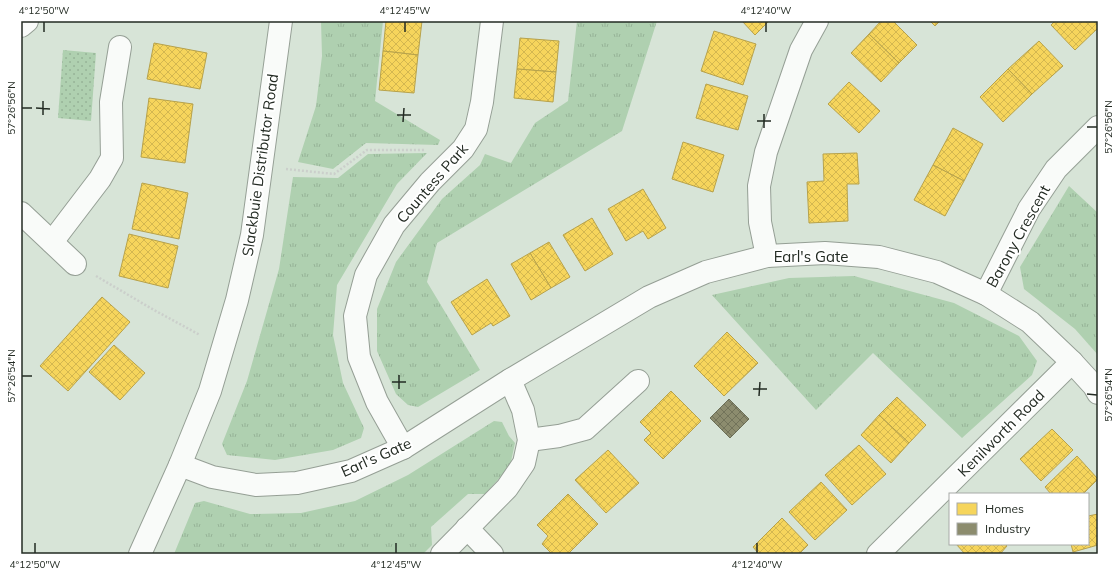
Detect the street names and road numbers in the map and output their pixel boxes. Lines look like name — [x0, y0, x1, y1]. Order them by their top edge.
street label: Slackbuie Distributor Road — [238, 72, 282, 258]
street label: Countess Park — [392, 139, 472, 227]
street label: Barony Crescent — [982, 181, 1054, 291]
street label: Earl's Gate — [774, 247, 848, 266]
street label: Kenilworth Road — [953, 385, 1049, 481]
street label: Earl's Gate — [338, 433, 414, 481]

